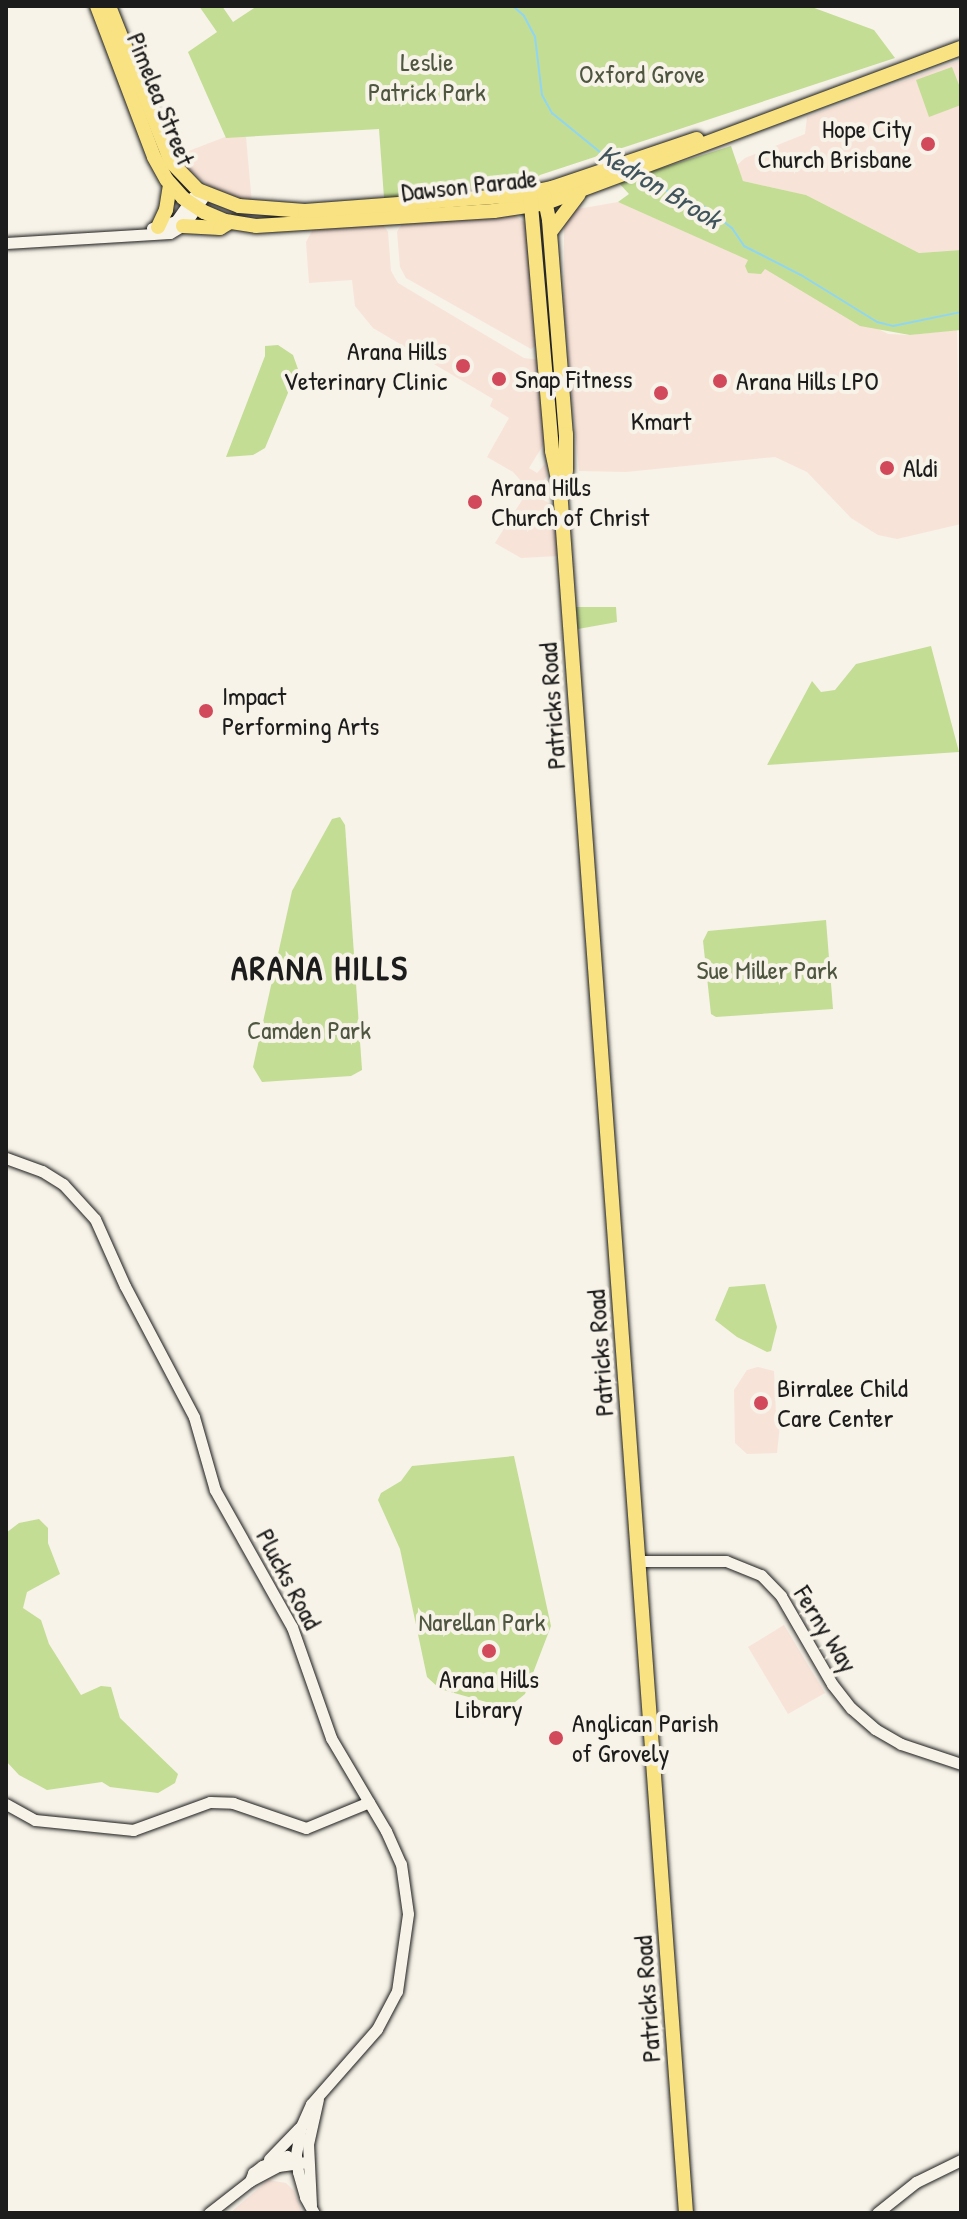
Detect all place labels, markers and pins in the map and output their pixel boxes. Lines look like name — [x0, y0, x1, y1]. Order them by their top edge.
place label: Hope City Church Brisbane — [757, 113, 912, 174]
marker: Hope City Church Brisbane — [919, 135, 937, 153]
place label: Arana Hills Veterinary Clinic — [283, 335, 447, 396]
marker: Arana Hills Veterinary Clinic — [454, 357, 472, 375]
place label: Snap Fitness — [515, 363, 633, 395]
place label: Arana Hills LPO — [736, 365, 879, 397]
marker: Snap Fitness — [490, 370, 508, 388]
marker: Arana Hills LPO — [711, 372, 729, 390]
marker: Kmart — [652, 384, 670, 402]
place label: Kmart — [631, 405, 691, 437]
place label: Aldi — [903, 452, 939, 484]
marker: Aldi — [878, 459, 896, 477]
place label: Arana Hills Church of Christ — [491, 471, 649, 532]
marker: Arana Hills Church of Christ — [466, 493, 484, 511]
place label: Impact Performing Arts — [222, 680, 379, 742]
marker: Impact Performing Arts — [197, 702, 215, 720]
place label: Birralee Child Care Center — [777, 1372, 908, 1434]
marker: Birralee Child Care Center — [752, 1394, 770, 1412]
marker: Arana Hills Library — [480, 1642, 498, 1660]
place label: Arana Hills Library — [439, 1663, 539, 1724]
place label: Anglican Parish of Grovely — [572, 1707, 718, 1768]
marker: Anglican Parish of Grovely — [547, 1729, 565, 1747]

